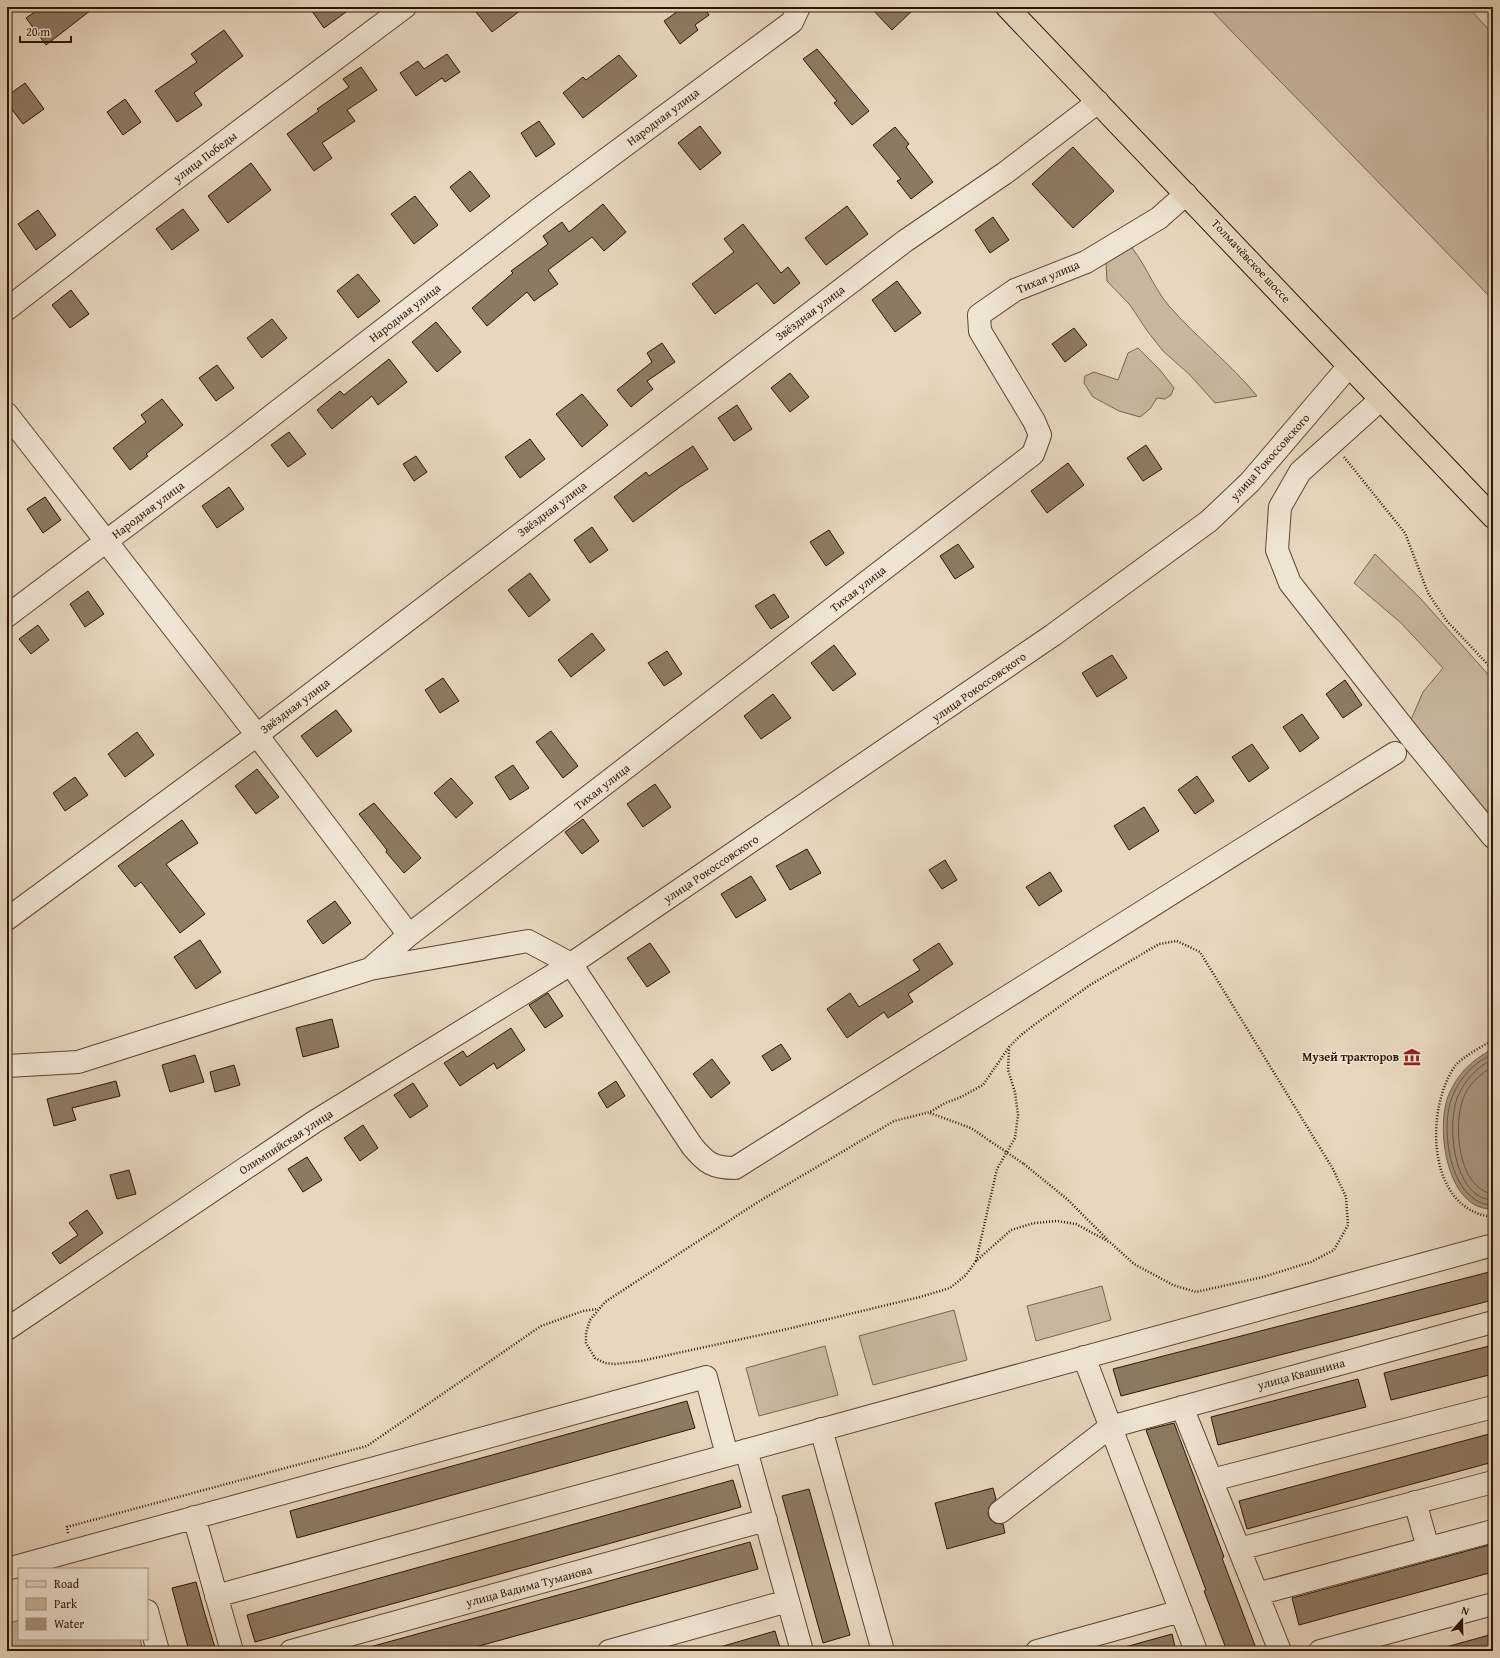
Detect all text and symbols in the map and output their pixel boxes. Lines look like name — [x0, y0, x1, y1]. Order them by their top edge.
scale bar — [20, 18, 71, 44]
text: 20 m — [26, 23, 50, 40]
street label: Народная улица — [623, 84, 703, 149]
street label: улица Победы — [169, 127, 240, 187]
street label: Толмачёвское шоссе — [1208, 215, 1295, 307]
street label: Тихая улица — [1014, 256, 1082, 297]
street label: Народная улица — [365, 279, 444, 346]
street label: Звёздная улица — [771, 281, 848, 344]
street label: улица Рокоссовского — [1225, 410, 1313, 505]
street label: Народная улица — [108, 477, 188, 542]
street label: Звёздная улица — [513, 477, 590, 540]
street label: Тихая улица — [826, 561, 889, 616]
street label: улица Рокоссовского — [927, 648, 1029, 726]
street label: Звёздная улица — [256, 674, 333, 737]
street label: Тихая улица — [570, 759, 633, 814]
street label: улица Рокоссовского — [659, 830, 762, 907]
museum icon: Музей тракторов — [1402, 1047, 1422, 1067]
place label: Музей тракторов — [1302, 1048, 1399, 1065]
street label: Олимпийская улица — [235, 1105, 336, 1178]
street label: улица Квашнина — [1254, 1354, 1347, 1394]
street label: улица Вадима Туманова — [463, 1560, 594, 1611]
legend — [18, 1568, 148, 1640]
text: Road — [54, 1575, 80, 1592]
text: Park — [54, 1595, 78, 1612]
north arrow — [1442, 1600, 1482, 1640]
text: N — [1459, 1602, 1472, 1620]
text: Water — [54, 1615, 84, 1632]

